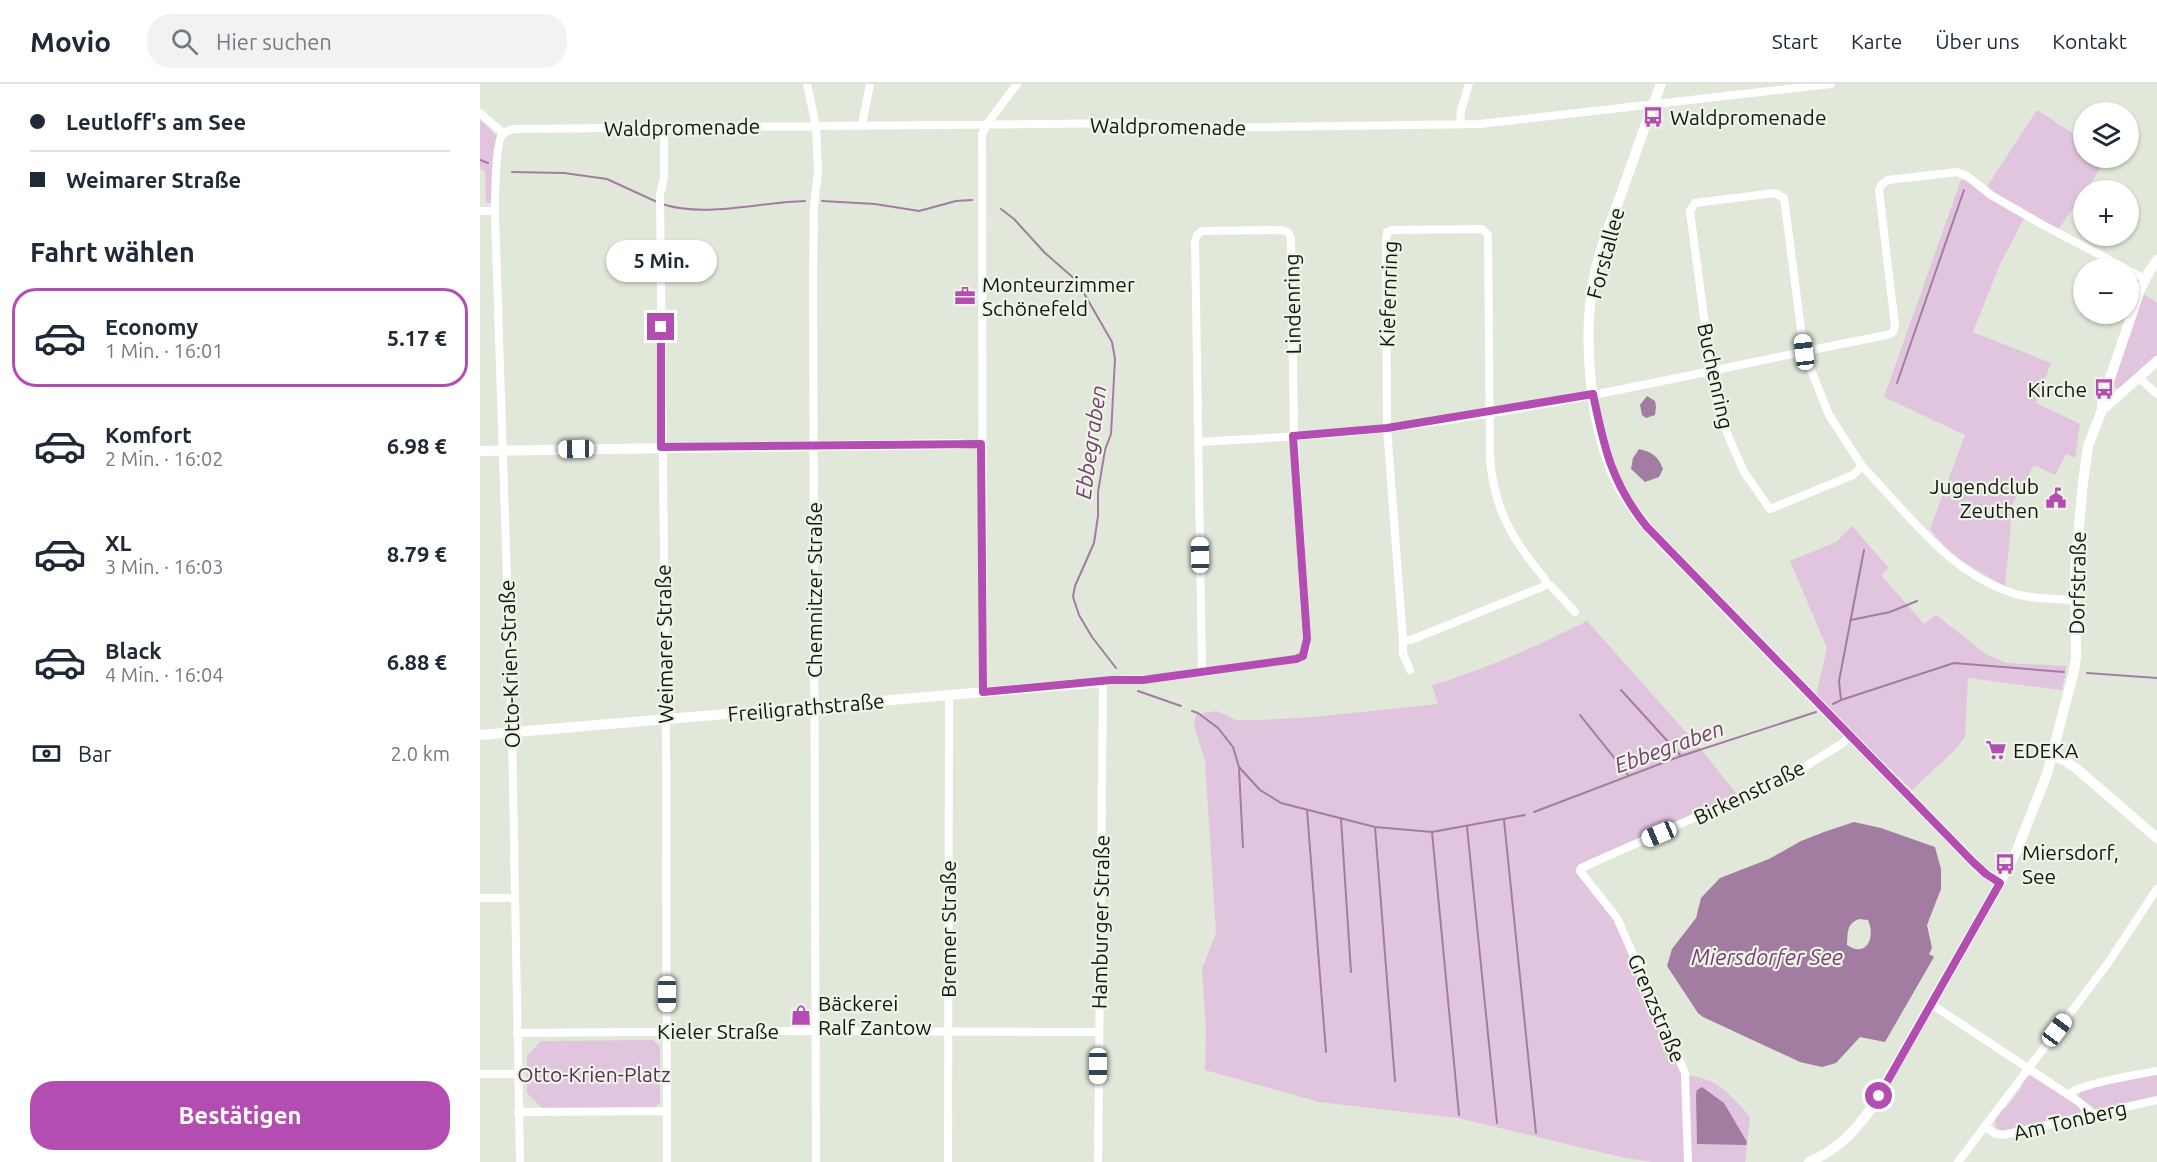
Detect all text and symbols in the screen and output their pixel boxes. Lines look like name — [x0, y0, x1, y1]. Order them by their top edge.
search box — [147, 14, 567, 68]
icon: search — [168, 25, 201, 58]
text: Movio — [30, 26, 111, 57]
text: Hier suchen — [216, 29, 332, 54]
text: Start — [1772, 29, 1818, 53]
text: Karte — [1851, 29, 1902, 53]
text: Über uns — [1935, 29, 2019, 53]
text: Kontakt — [2052, 29, 2127, 53]
map controls — [2073, 102, 2139, 324]
button: layers — [2073, 102, 2139, 168]
bus stop icon: Waldpromenade — [1641, 105, 1665, 129]
place label: Waldpromenade — [1670, 105, 1826, 129]
text: Leutloff's am See — [66, 109, 246, 134]
street label: Waldpromenade — [1090, 113, 1246, 139]
street label: Waldpromenade — [604, 114, 760, 140]
text: Weimarer Straße — [66, 167, 241, 192]
button: + — [2073, 180, 2139, 246]
street label: Forstallee — [1581, 205, 1629, 301]
text: Fahrt wählen — [30, 237, 195, 267]
callout: 5 Min. — [606, 240, 717, 282]
street label: Kiefernring — [1374, 240, 1402, 348]
text: 5 Min. — [634, 249, 690, 272]
street label: Lindenring — [1279, 253, 1305, 355]
button: − — [2073, 258, 2139, 324]
place label: Monteurzimmer Schönefeld — [982, 272, 1135, 320]
office icon: Monteurzimmer Schönefeld — [953, 284, 977, 308]
icon: car — [33, 311, 87, 365]
route end — [647, 313, 674, 340]
text: Economy — [105, 314, 198, 339]
street label: Buchenring — [1693, 321, 1739, 431]
text: 5.17 € — [387, 325, 447, 350]
car — [1793, 333, 1815, 371]
text: 1 Min. · 16:01 — [105, 339, 224, 362]
place label: Kirche — [2027, 377, 2087, 401]
bus stop icon: Kirche — [2092, 377, 2116, 401]
water label: Ebbegraben — [1070, 384, 1110, 500]
icon: car — [33, 419, 87, 473]
text: Komfort — [105, 422, 192, 447]
text: 6.98 € — [387, 433, 447, 458]
car — [558, 440, 594, 458]
text: 2 Min. · 16:02 — [105, 447, 224, 470]
place label: Jugendclub Zeuthen — [1929, 474, 2039, 522]
public building icon: Jugendclub Zeuthen — [2044, 486, 2068, 510]
street label: Chemnitzer Straße — [802, 502, 826, 678]
icon: car — [33, 527, 87, 581]
text: XL — [105, 530, 132, 555]
street label: Dorfstraße — [2064, 531, 2090, 635]
car — [1191, 537, 1209, 573]
text: 8.79 € — [387, 541, 447, 566]
text: 3 Min. · 16:03 — [105, 555, 224, 578]
street label: Weimarer Straße — [651, 564, 677, 724]
street label: Otto-Krien-Straße — [494, 579, 524, 749]
icon: car — [33, 635, 87, 689]
text: Black — [105, 638, 162, 663]
text: 6.88 € — [387, 649, 447, 674]
text: 4 Min. · 16:04 — [105, 663, 224, 686]
street label: Freiligrathstraße — [727, 688, 885, 726]
water label: Ebbegraben — [1611, 715, 1727, 777]
icon: cash — [30, 737, 63, 770]
supermarket icon: EDEKA — [1984, 738, 2008, 762]
place label: EDEKA — [2013, 738, 2079, 762]
text: Bar — [78, 741, 112, 766]
text: 2.0 km — [391, 742, 450, 765]
street label: Birkenstraße — [1690, 755, 1808, 829]
car — [1639, 819, 1679, 849]
street label: Hamburger Straße — [1086, 835, 1114, 1009]
place label: Miersdorf, See — [2022, 840, 2119, 888]
bus stop icon: Miersdorf, See — [1993, 852, 2017, 876]
street label: Bremer Straße — [936, 860, 960, 998]
water label: Miersdorfer See — [1691, 944, 1843, 970]
street label: Grenzstraße — [1623, 950, 1691, 1066]
car — [658, 976, 676, 1012]
place label: Bäckerei Ralf Zantow — [818, 991, 932, 1039]
shop icon: Bäckerei Ralf Zantow — [789, 1003, 813, 1027]
car — [2039, 1010, 2075, 1050]
street label: Kieler Straße — [657, 1019, 779, 1043]
car — [1089, 1048, 1107, 1084]
park label: Otto-Krien-Platz — [517, 1062, 671, 1086]
button: Bestätigen — [30, 1081, 450, 1150]
route start — [1865, 1082, 1892, 1109]
street label: Am Tonberg — [2011, 1095, 2129, 1145]

